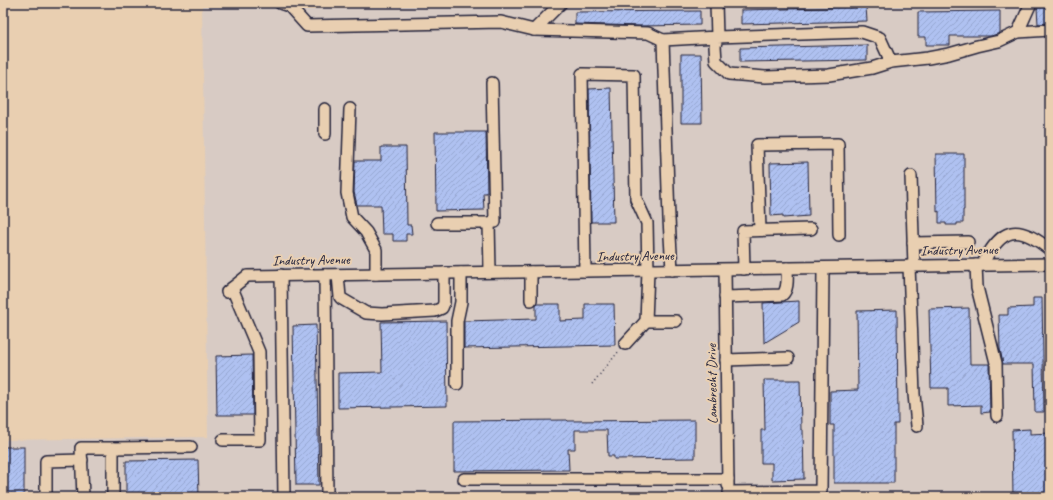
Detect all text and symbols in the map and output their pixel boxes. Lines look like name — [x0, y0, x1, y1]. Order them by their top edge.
street label: Industry Avenue — [920, 241, 999, 259]
street label: Industry Avenue — [596, 247, 675, 265]
street label: Industry Avenue — [272, 251, 351, 269]
street label: Lambrecht Drive — [703, 342, 721, 424]

